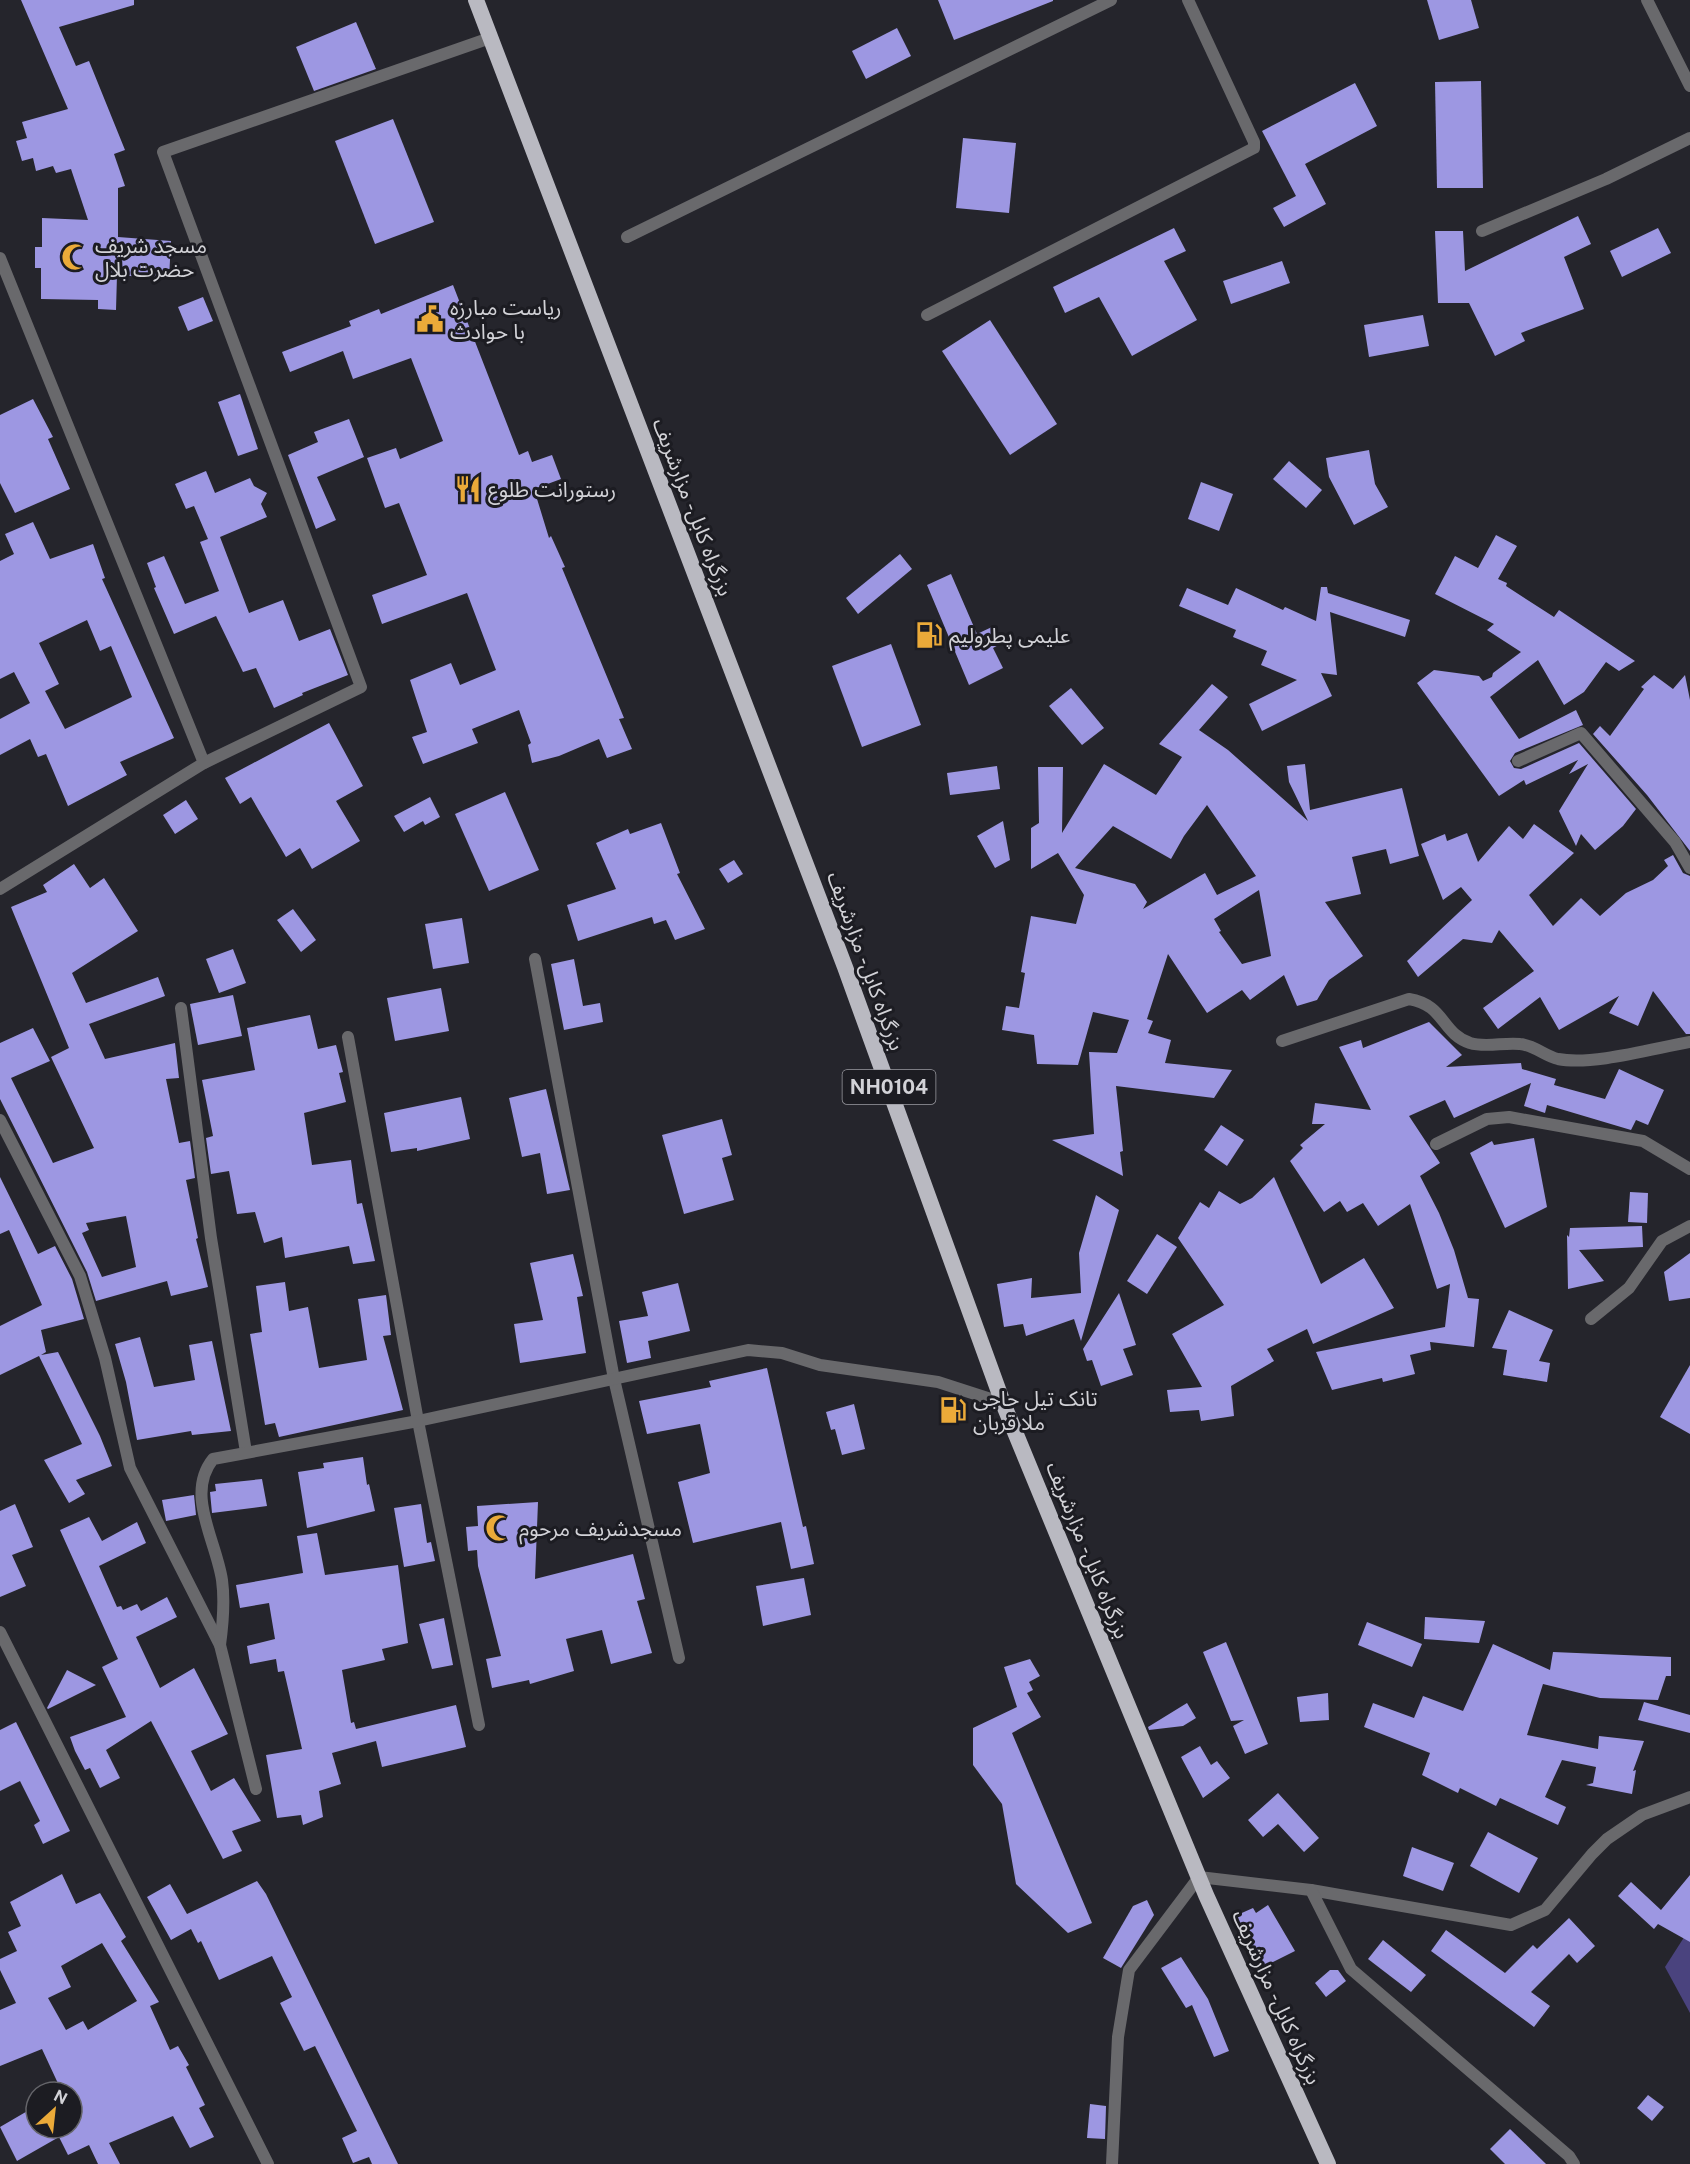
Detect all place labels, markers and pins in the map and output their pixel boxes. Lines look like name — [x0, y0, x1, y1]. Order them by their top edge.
place label: مسجد شریف حضرت بلال — [95, 233, 207, 282]
mosque icon: مسجد شریف حضرت بلال — [60, 242, 90, 272]
place label: ریاست مبارزه با حوادث — [450, 295, 561, 344]
public building icon: ریاست مبارزه با حوادث — [415, 304, 445, 334]
restaurant icon: رستورانت طلوع — [453, 474, 483, 504]
place label: رستورانت طلوع — [488, 477, 616, 505]
fuel station icon: علیمی پطرولیم — [914, 620, 944, 650]
place label: علیمی پطرولیم — [949, 623, 1070, 651]
place label: تانک تیل حاجی ملا قربان — [973, 1386, 1097, 1435]
fuel station icon: تانک تیل حاجی ملا قربان — [938, 1395, 968, 1425]
mosque icon: مسجدشریف مرحوم — [484, 1513, 514, 1543]
place label: مسجدشریف مرحوم — [519, 1516, 682, 1545]

